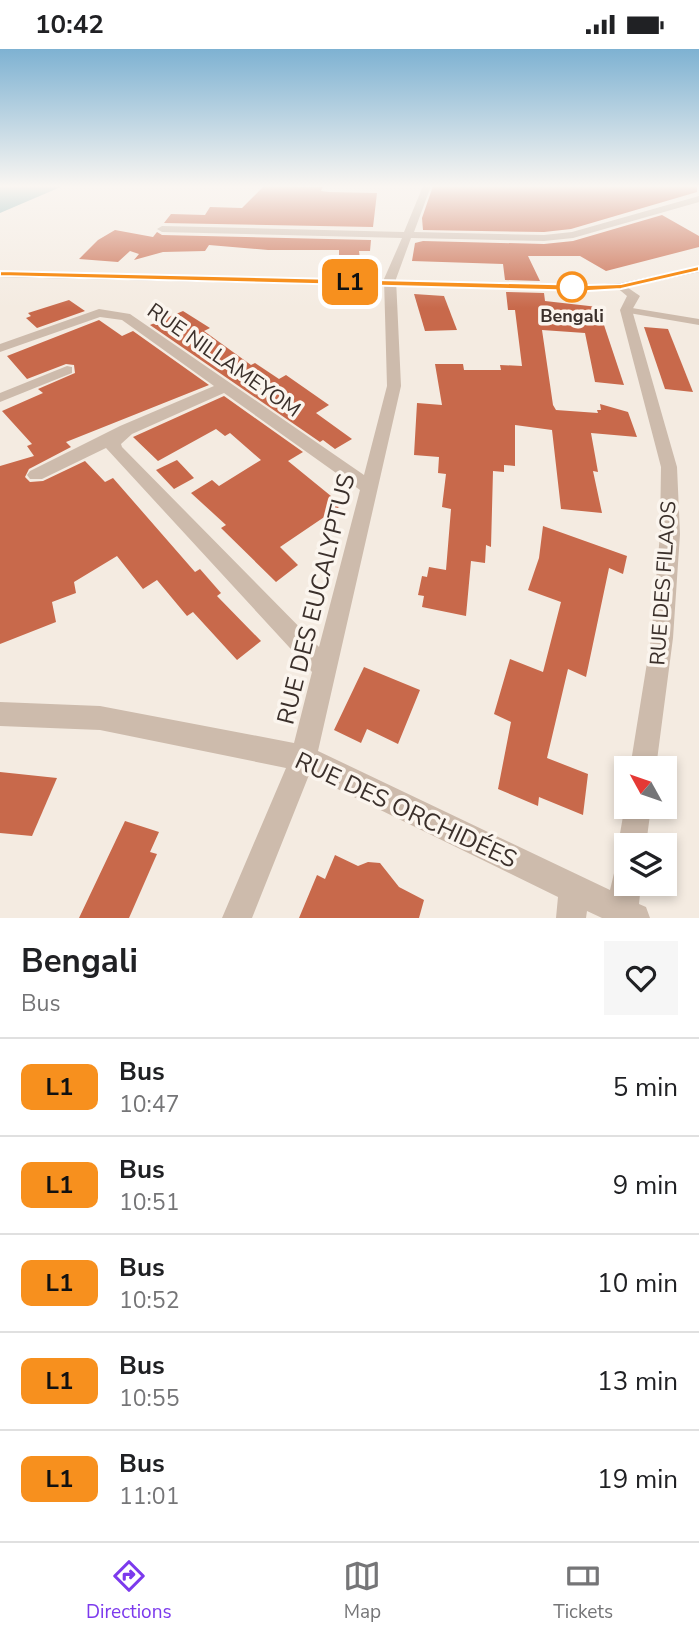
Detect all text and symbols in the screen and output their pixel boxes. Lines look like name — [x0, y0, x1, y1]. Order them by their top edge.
text: 10:42 — [35, 7, 104, 42]
line badge: L1 — [318, 259, 382, 305]
text: L1 — [336, 266, 364, 298]
marker: Bengali — [557, 272, 587, 302]
street label: RUE NILLAMEYOM — [142, 297, 306, 423]
place label: Bengali — [540, 304, 604, 328]
street label: RUE DES EUCALYPTUS — [269, 470, 363, 728]
street label: RUE DES FILAOS — [643, 500, 683, 666]
street label: RUE DES ORCHIDÉES — [290, 744, 522, 876]
north arrow — [614, 756, 677, 819]
map controls — [614, 756, 677, 896]
button: layers — [614, 833, 677, 896]
text: Bengali — [21, 939, 138, 984]
button: heart — [604, 941, 678, 1015]
text: Bus — [21, 988, 61, 1019]
text: Bus — [119, 1054, 165, 1089]
text: 5 min — [613, 1070, 678, 1105]
text: L1 — [46, 1071, 73, 1103]
text: 10:47 — [119, 1089, 179, 1120]
text: Bus — [119, 1152, 165, 1187]
text: 9 min — [613, 1168, 678, 1203]
text: L1 — [46, 1169, 73, 1201]
text: 10:51 — [119, 1187, 179, 1218]
text: Bus — [119, 1250, 165, 1285]
text: 10 min — [597, 1266, 678, 1301]
text: L1 — [46, 1267, 73, 1299]
text: 10:52 — [119, 1285, 179, 1316]
text: Bus — [119, 1348, 165, 1383]
text: 13 min — [597, 1364, 678, 1399]
text: L1 — [46, 1365, 73, 1397]
text: 10:55 — [119, 1383, 179, 1414]
text: Bus — [119, 1446, 165, 1481]
text: 19 min — [597, 1462, 678, 1497]
text: L1 — [46, 1463, 73, 1495]
text: 11:01 — [119, 1481, 179, 1512]
tab: Directions — [86, 1557, 172, 1625]
tab: Map — [343, 1557, 381, 1625]
tab: Tickets — [553, 1557, 613, 1625]

